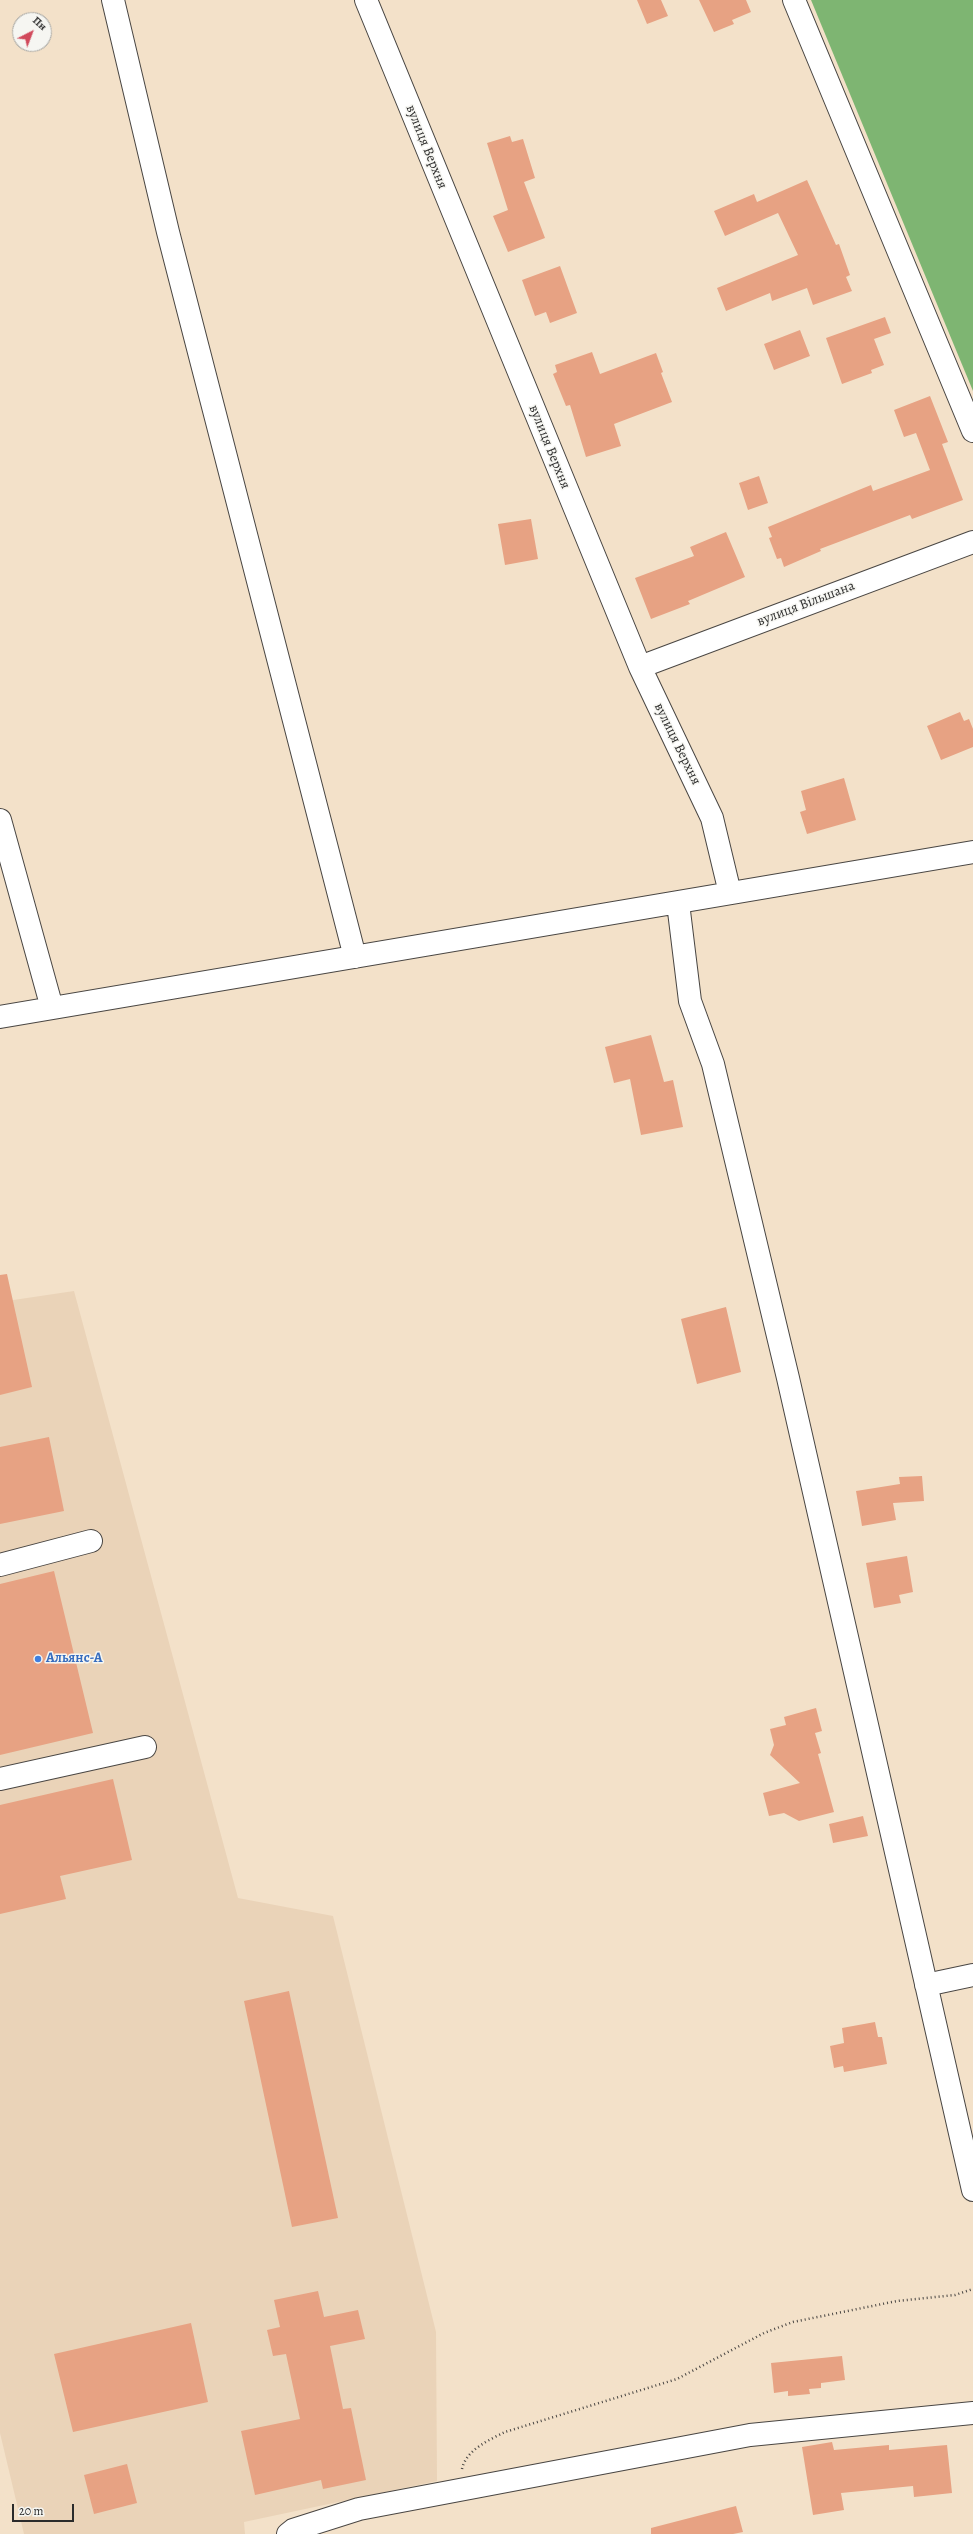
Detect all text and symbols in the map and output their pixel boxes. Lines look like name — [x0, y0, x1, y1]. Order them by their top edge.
north arrow — [12, 12, 52, 52]
text: Пн — [29, 13, 50, 34]
street label: вулиця Верхня — [402, 103, 450, 191]
street label: вулиця Верхня — [525, 403, 573, 491]
street label: вулиця Вільшана — [755, 578, 857, 630]
street label: вулиця Верхня — [650, 700, 704, 788]
place label: Альянс-А — [46, 1651, 102, 1667]
marker: Альянс-А — [33, 1654, 43, 1664]
scale bar — [14, 2496, 76, 2522]
text: 20 m — [19, 2503, 43, 2519]

